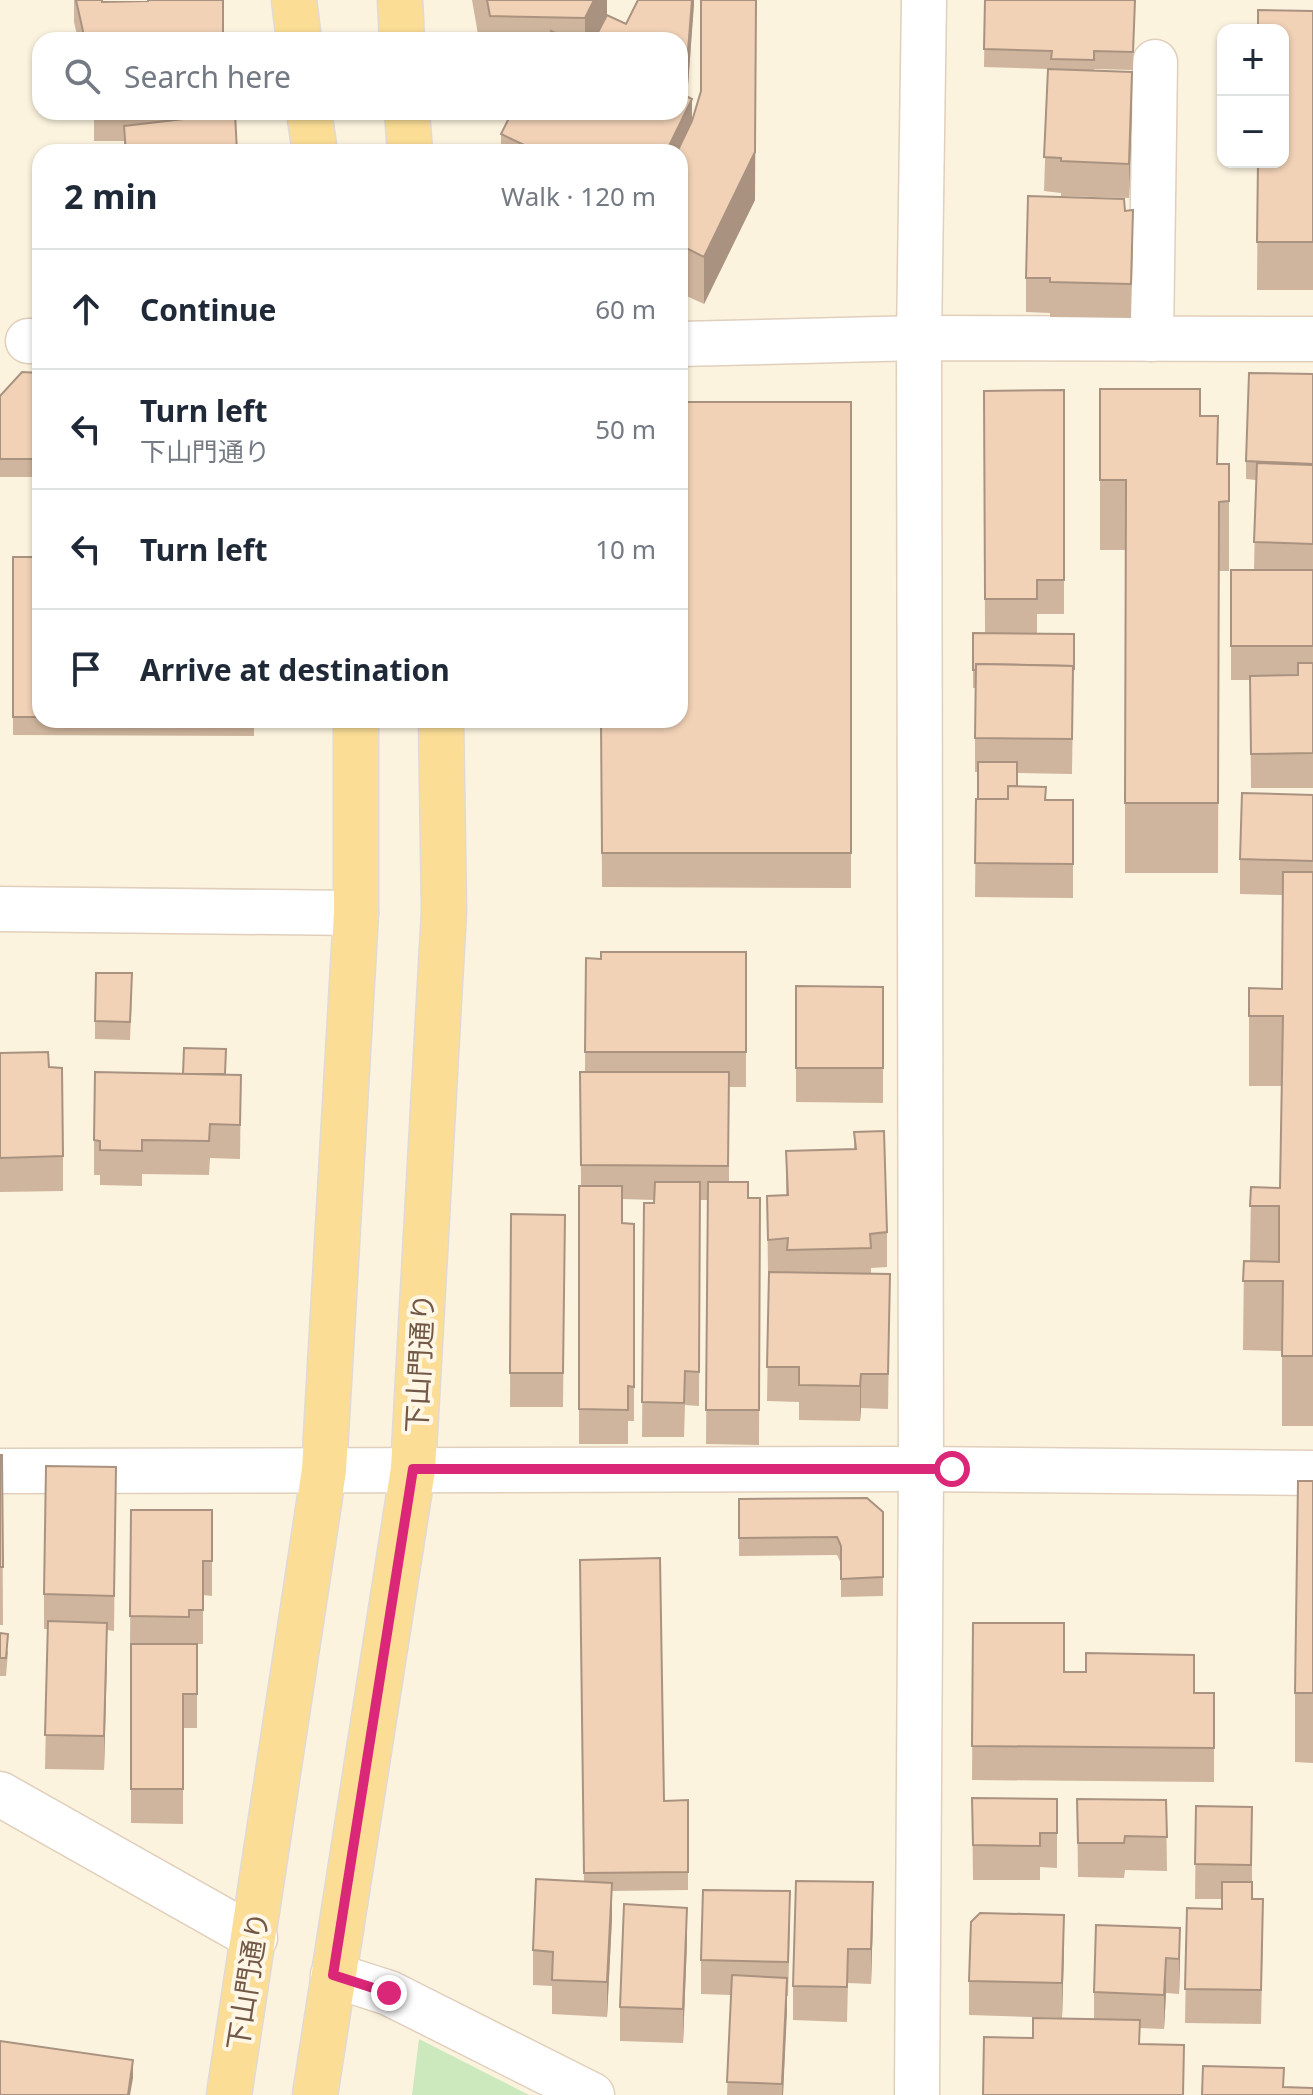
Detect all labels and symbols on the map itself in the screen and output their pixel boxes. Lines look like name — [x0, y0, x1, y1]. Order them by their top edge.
street label: 下山門通り — [396, 1292, 442, 1434]
route start — [934, 1451, 970, 1487]
street label: 下山門通り — [217, 1909, 277, 2053]
route end — [371, 1975, 407, 2011]

